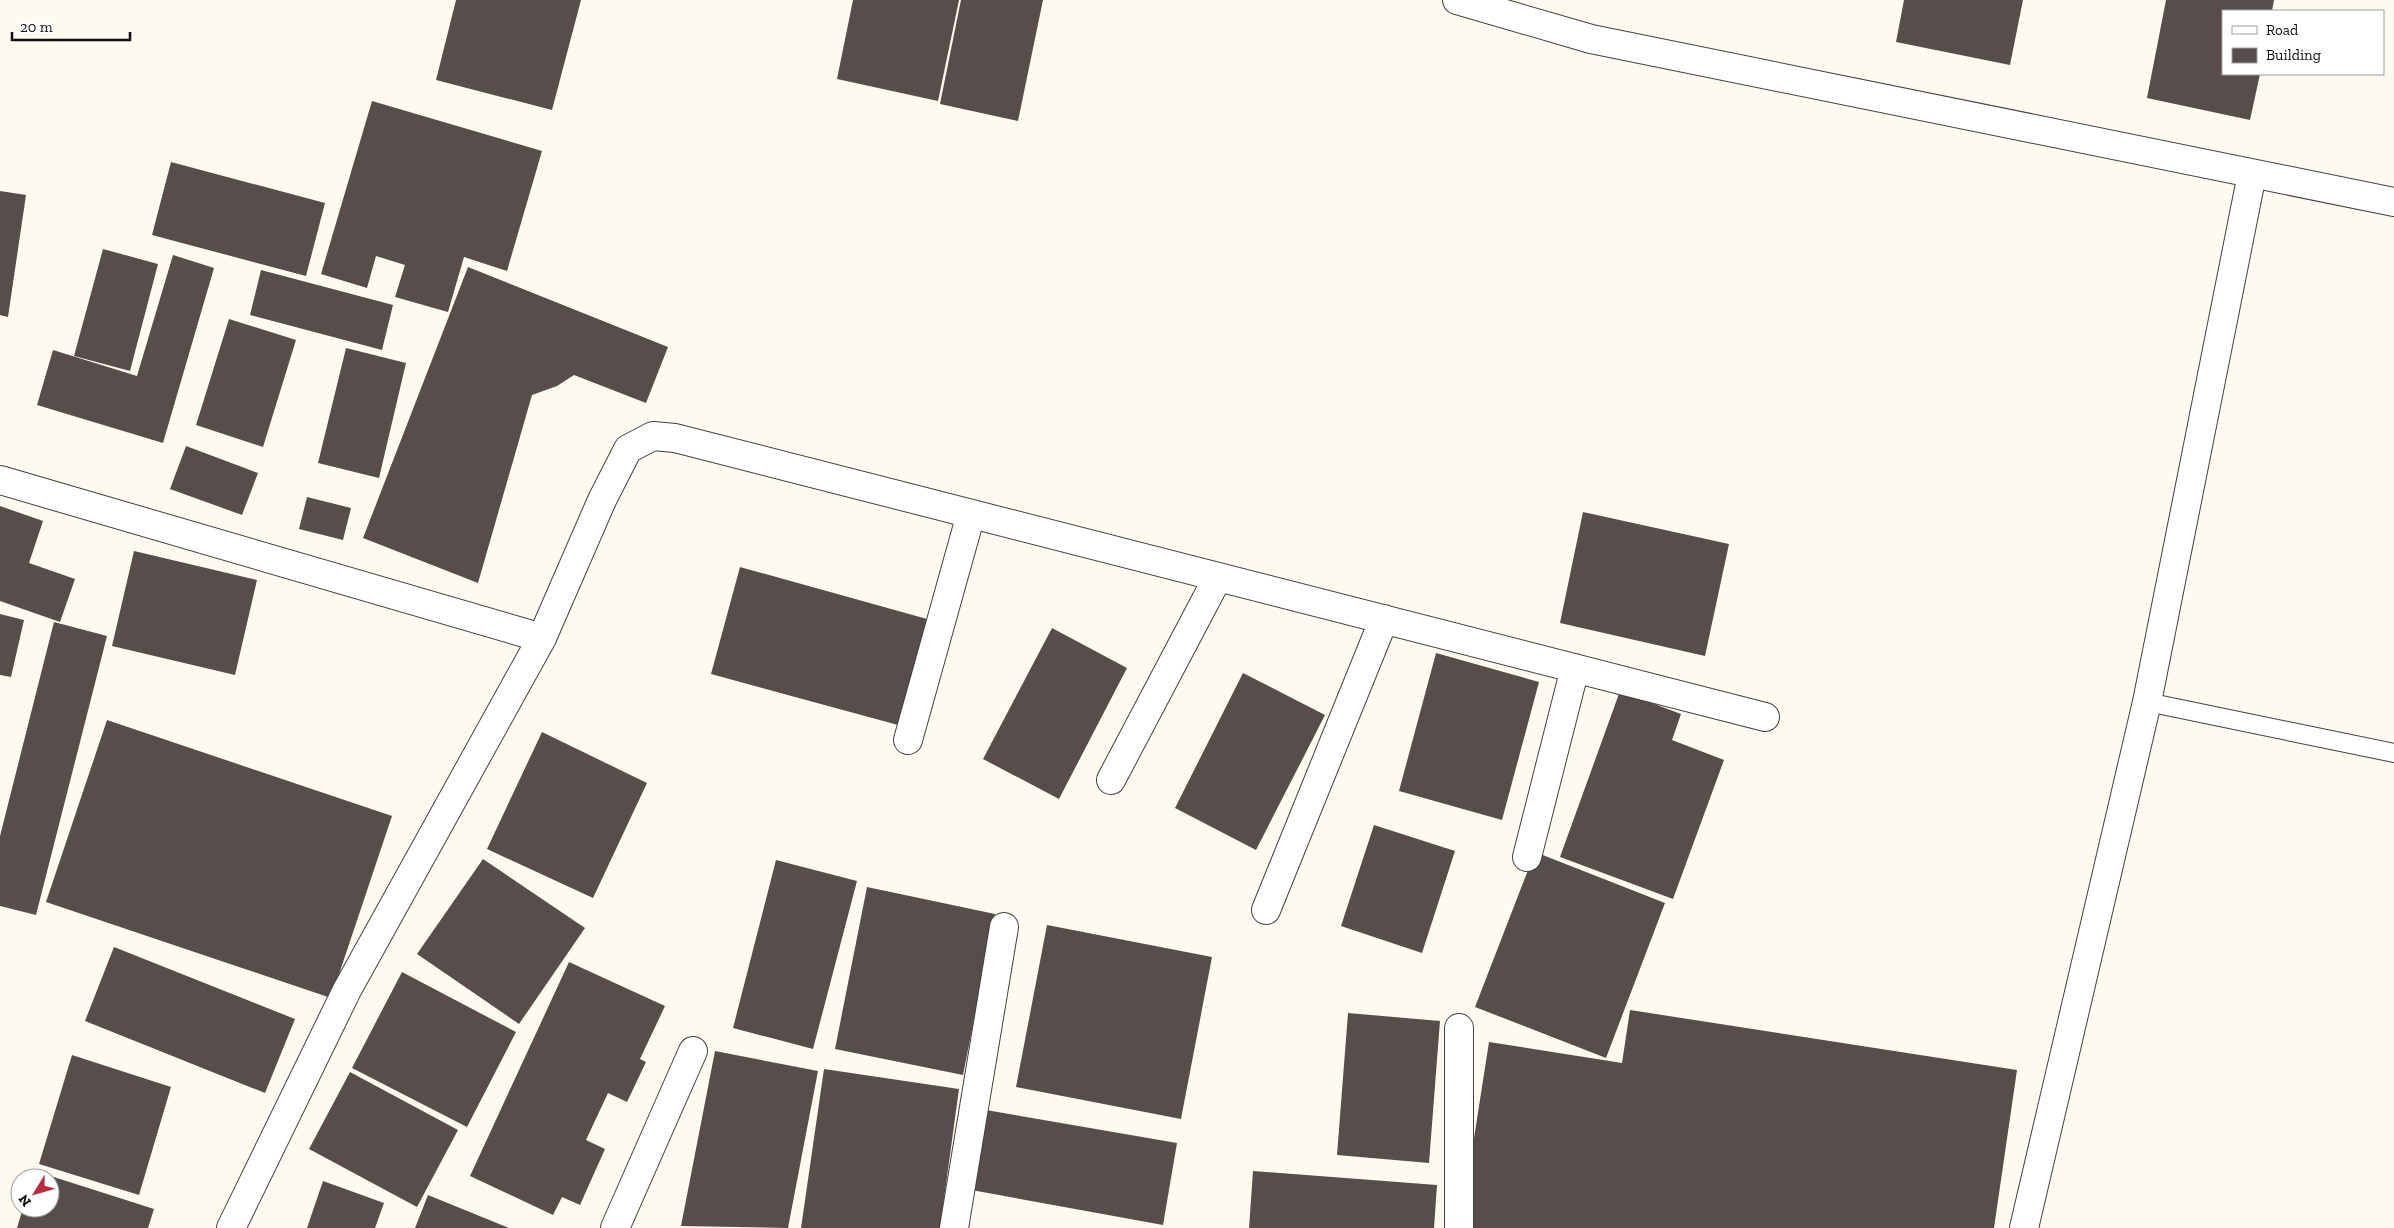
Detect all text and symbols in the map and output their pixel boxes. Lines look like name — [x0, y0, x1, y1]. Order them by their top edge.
scale bar — [12, 10, 130, 42]
legend — [2222, 10, 2384, 75]
text: 20 m — [20, 18, 53, 36]
text: Road — [2266, 21, 2299, 39]
text: Building — [2266, 46, 2321, 64]
north arrow — [10, 1168, 60, 1218]
text: N — [15, 1191, 35, 1210]

